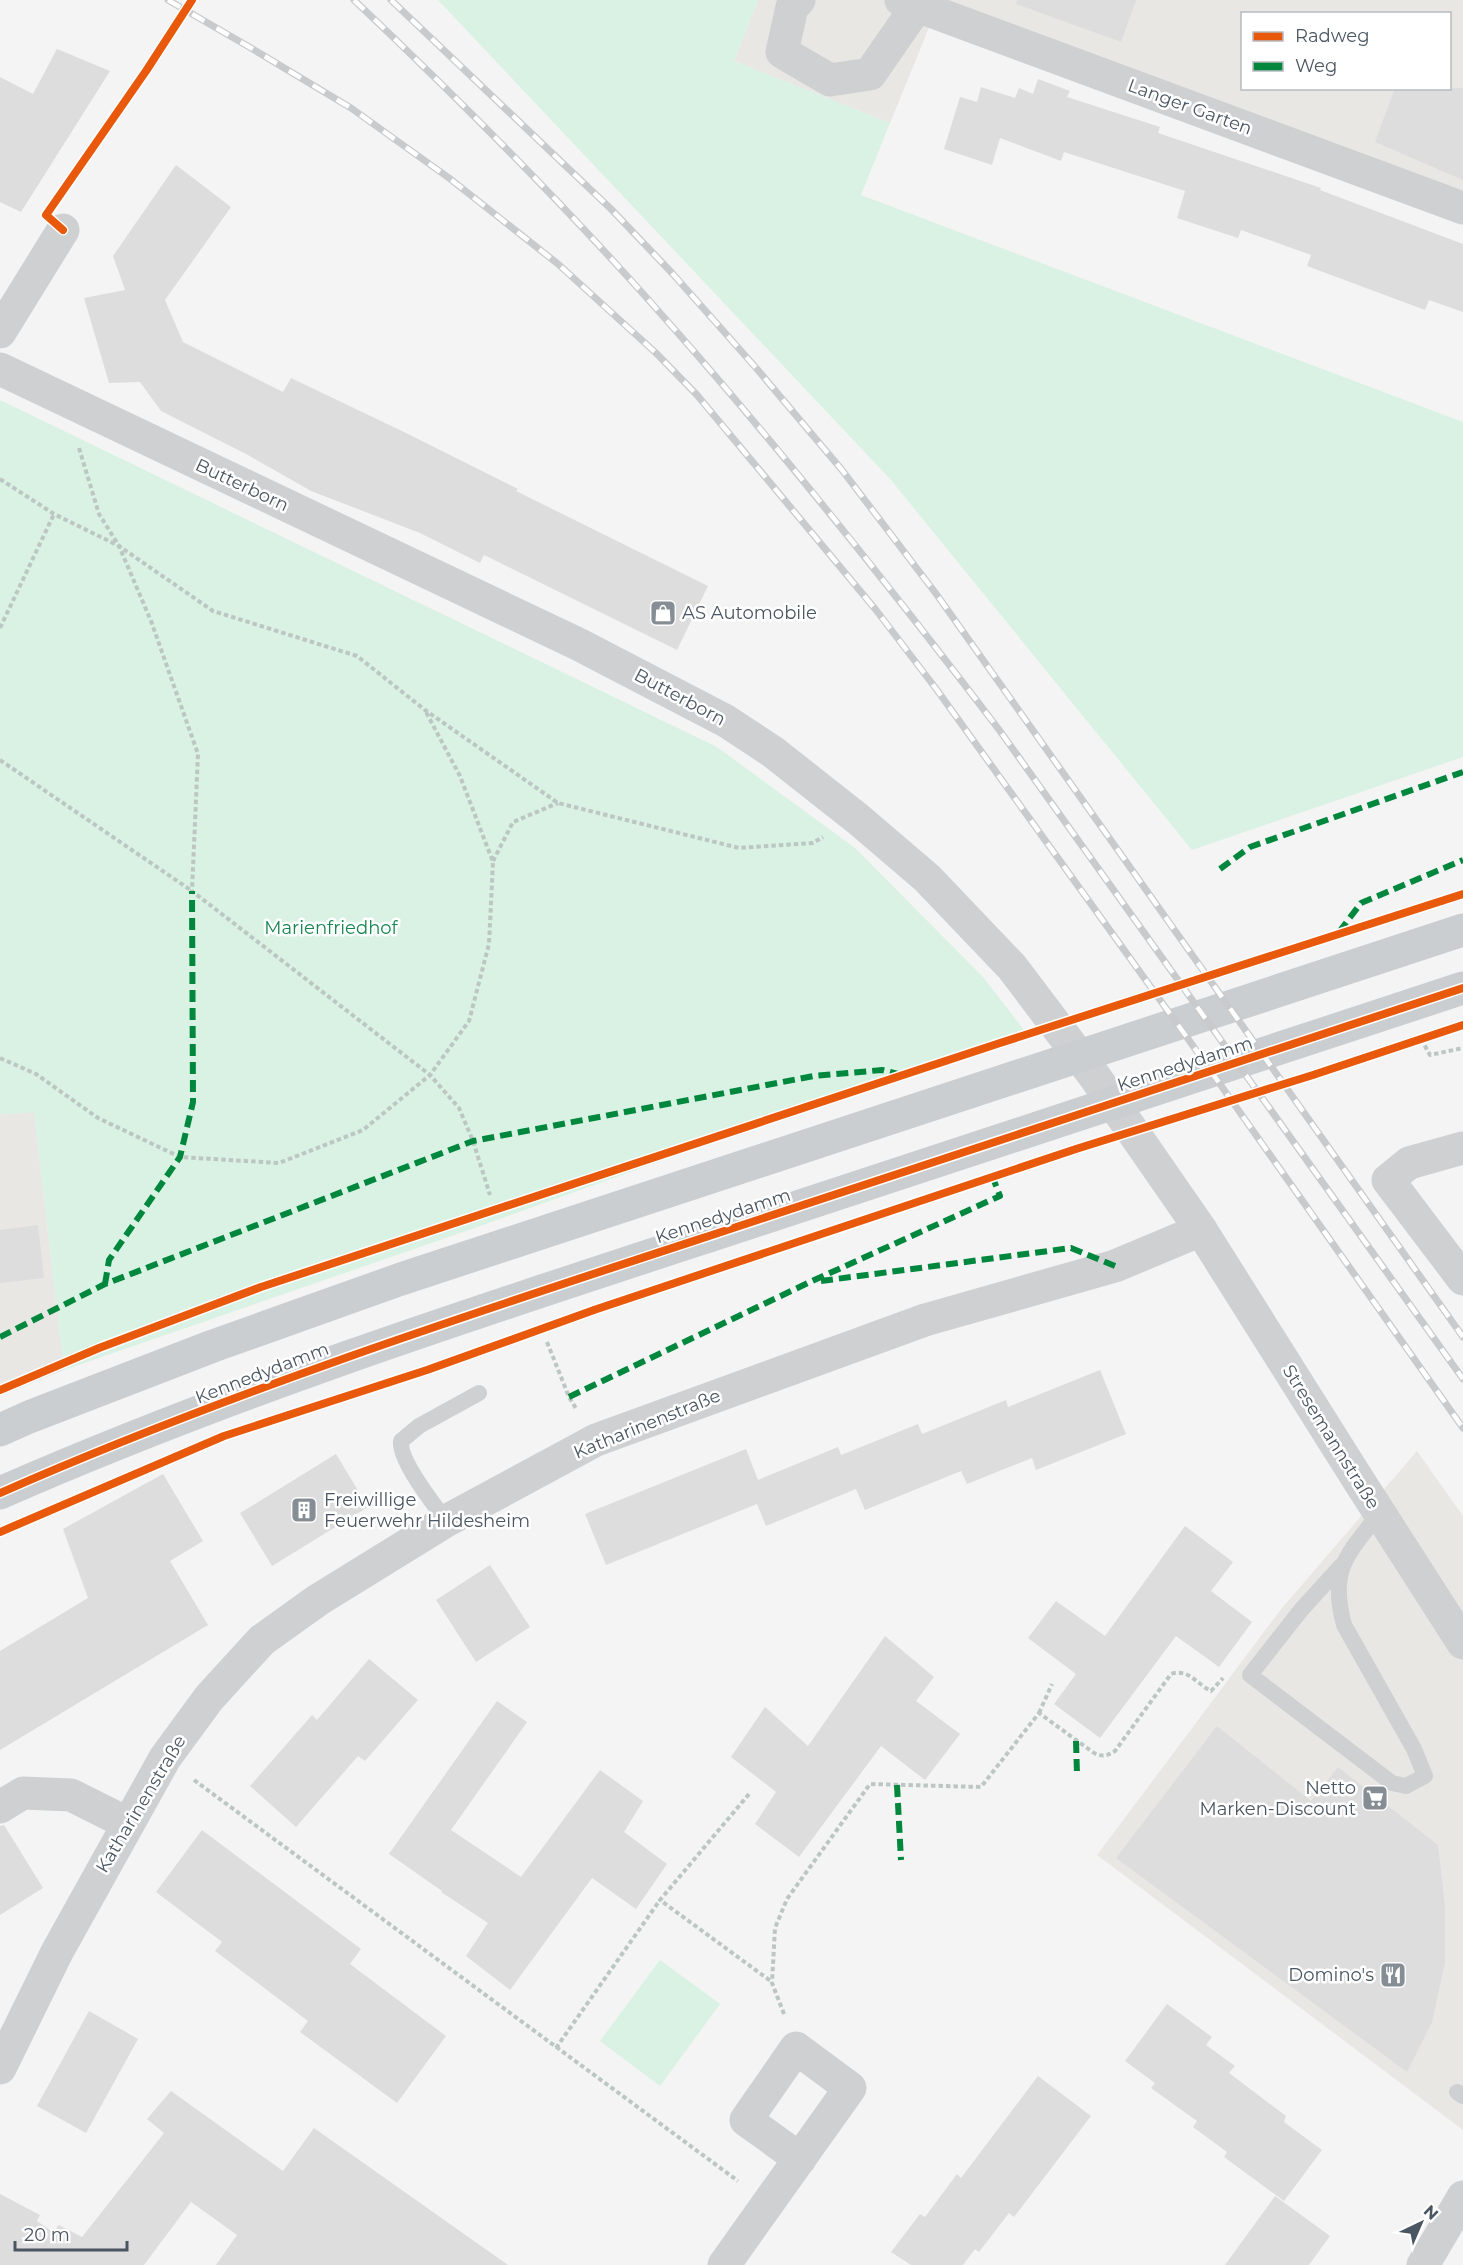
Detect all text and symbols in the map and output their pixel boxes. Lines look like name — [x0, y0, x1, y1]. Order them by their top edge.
legend — [1241, 12, 1451, 90]
text: Radweg — [1295, 25, 1370, 47]
text: Weg — [1295, 55, 1337, 77]
street label: Langer Garten — [1125, 74, 1255, 140]
street label: Butterborn — [192, 454, 292, 516]
shop icon: AS Automobile — [648, 598, 678, 628]
place label: AS Automobile — [682, 602, 817, 624]
street label: Butterborn — [631, 664, 729, 730]
park label: Marienfriedhof — [264, 917, 399, 939]
street label: Kennedydamm — [1115, 1032, 1255, 1096]
street label: Kennedydamm — [653, 1184, 793, 1248]
street label: Kennedydamm — [192, 1337, 332, 1409]
street label: Stresemannstraße — [1278, 1361, 1384, 1513]
street label: Katharinenstraße — [570, 1384, 724, 1464]
place label: Freiwillige Feuerwehr Hildesheim — [324, 1489, 530, 1532]
building icon: Freiwillige Feuerwehr Hildesheim — [289, 1495, 319, 1525]
street label: Katharinenstraße — [91, 1731, 191, 1877]
place label: Netto Marken-Discount — [1199, 1777, 1356, 1820]
supermarket icon: Netto Marken-Discount — [1360, 1783, 1390, 1813]
restaurant icon: Domino's — [1378, 1960, 1408, 1990]
place label: Domino's — [1288, 1964, 1374, 1986]
north arrow — [1391, 2193, 1451, 2253]
text: N — [1420, 2201, 1442, 2224]
scale bar — [15, 2214, 128, 2252]
text: 20 m — [24, 2224, 70, 2246]

